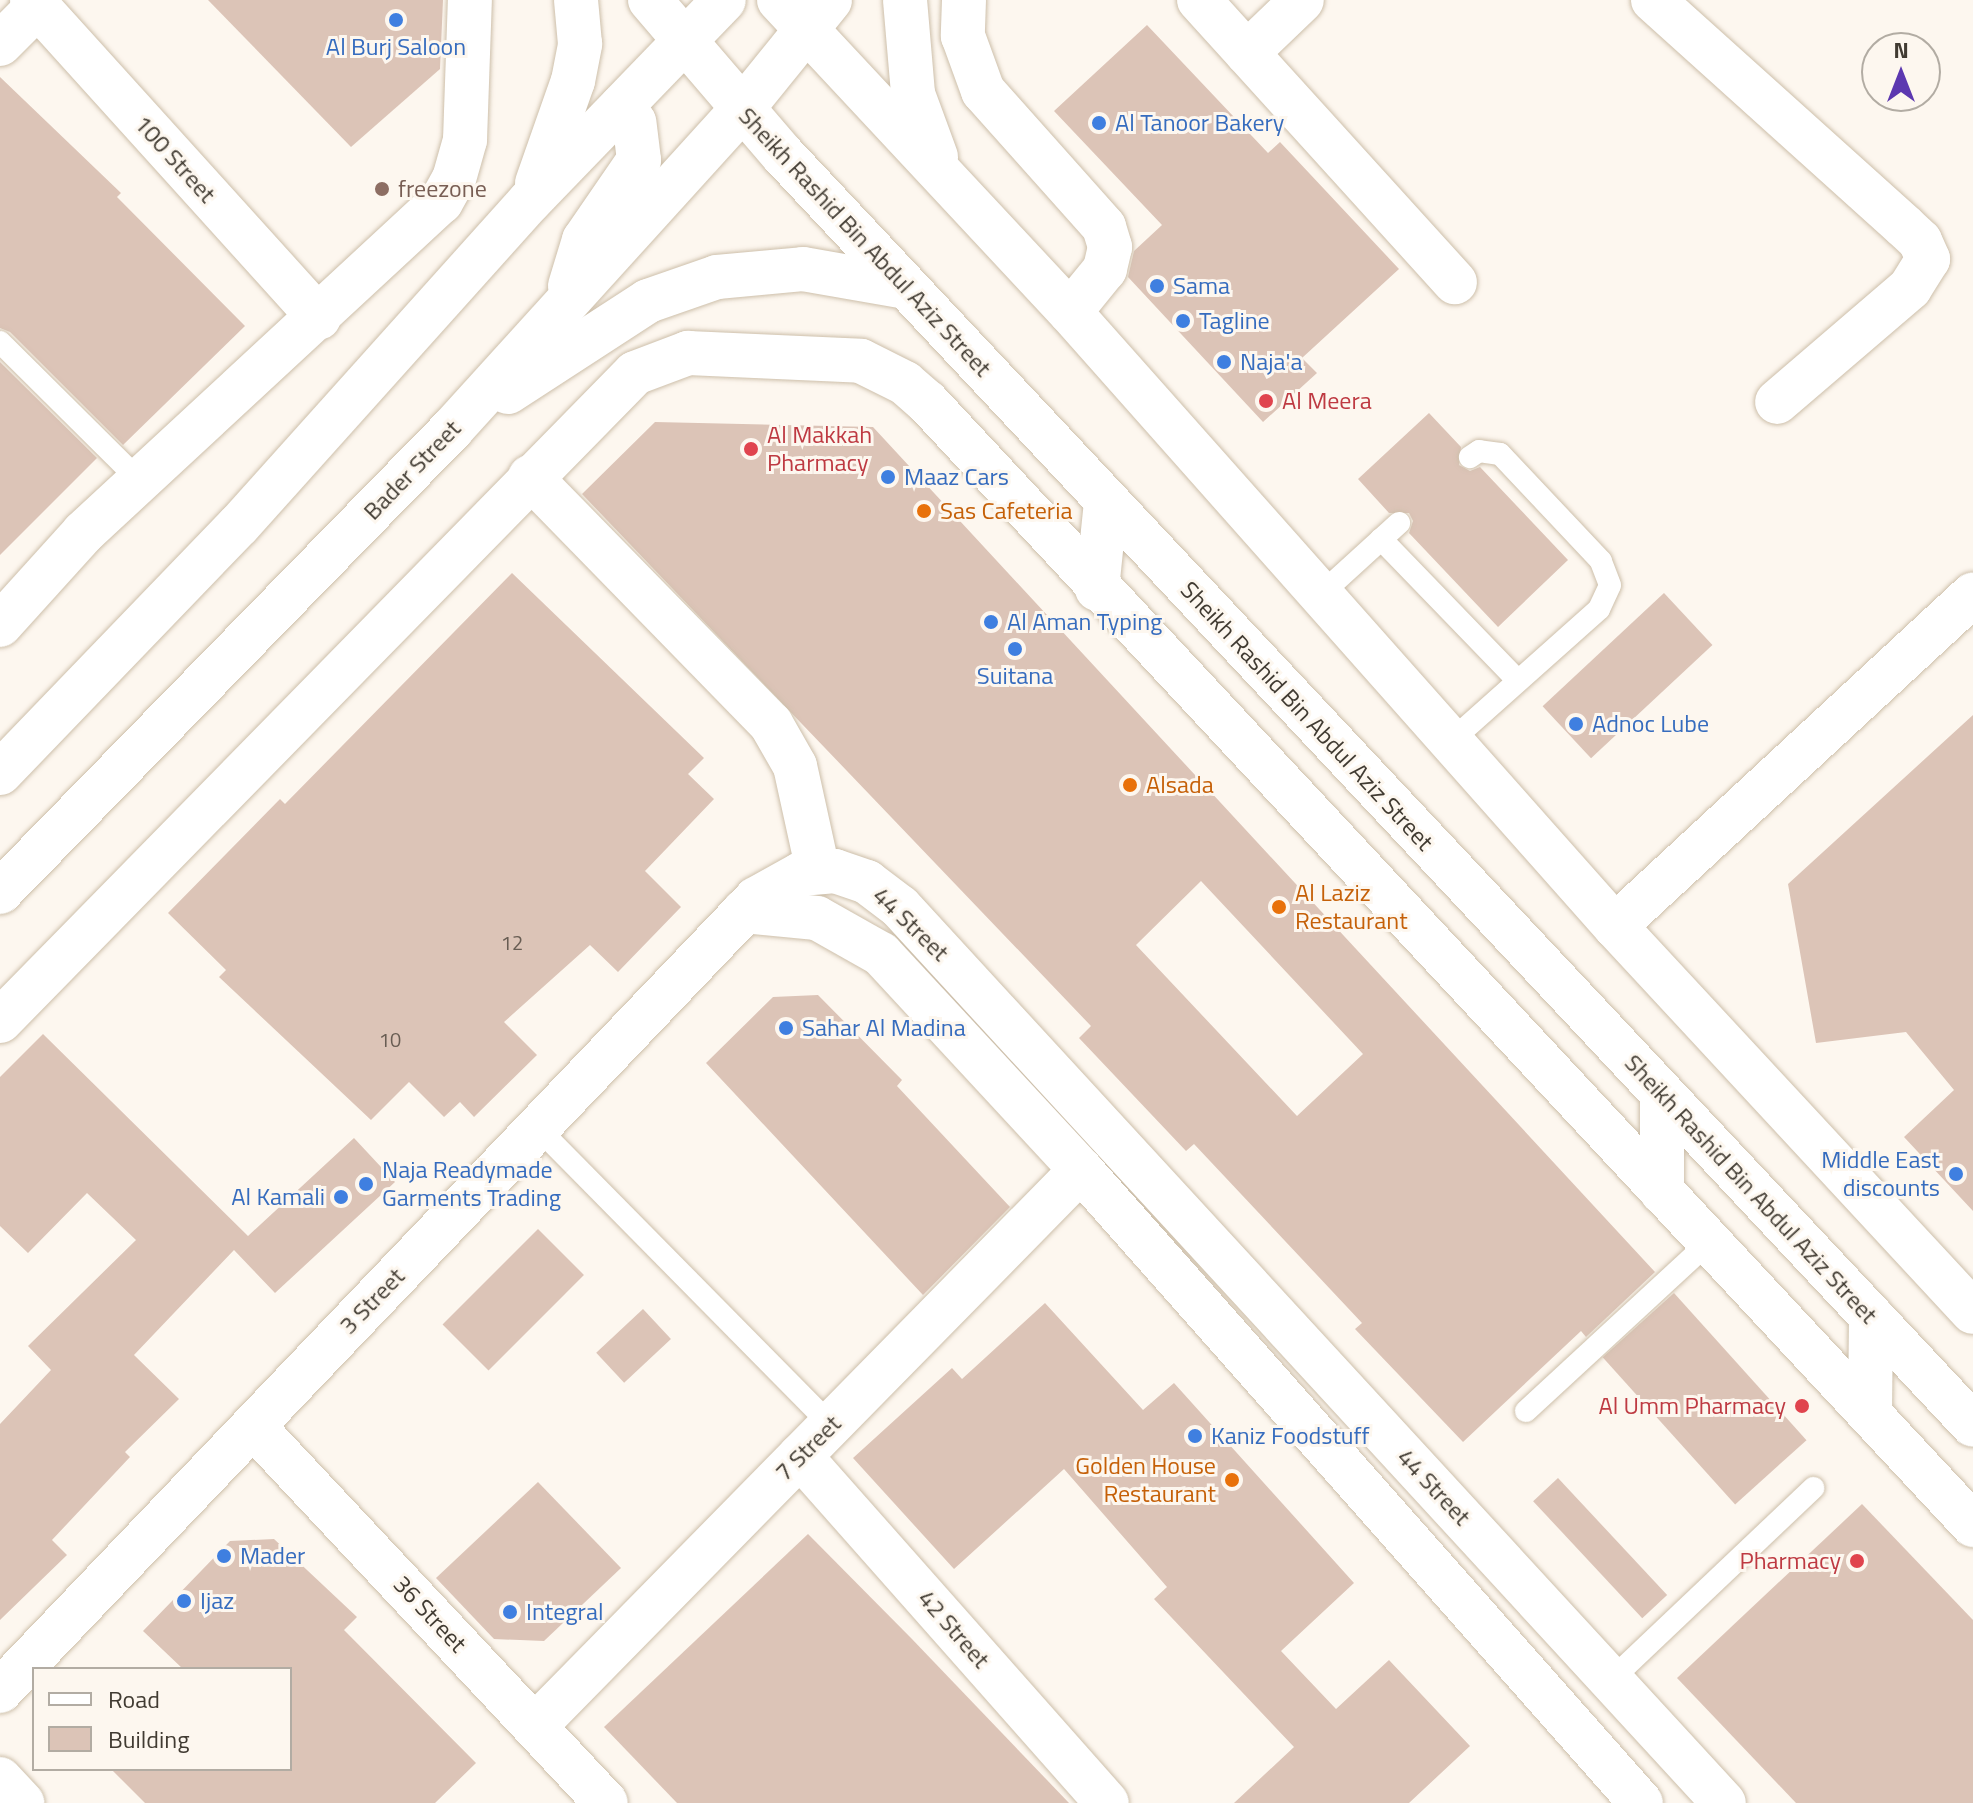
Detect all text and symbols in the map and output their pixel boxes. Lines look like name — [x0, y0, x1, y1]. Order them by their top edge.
marker: Al Burj Saloon — [387, 11, 405, 29]
north arrow — [1861, 32, 1941, 112]
place label: Al Burj Saloon — [326, 33, 466, 61]
text: N — [1893, 33, 1909, 67]
street label: Sheikh Rashid Bin Abdul Aziz Street — [733, 102, 997, 382]
street label: 100 Street — [128, 109, 222, 209]
place label: Al Tanoor Bakery — [1115, 109, 1284, 137]
marker: Al Tanoor Bakery — [1090, 114, 1108, 132]
place label: freezone — [398, 175, 487, 203]
marker: freezone — [373, 180, 391, 198]
place label: Sama — [1173, 272, 1230, 300]
marker: Sama — [1148, 277, 1166, 295]
place label: Tagline — [1199, 307, 1270, 335]
marker: Tagline — [1174, 312, 1192, 330]
place label: Naja'a — [1240, 348, 1302, 376]
marker: Naja'a — [1215, 353, 1233, 371]
place label: Al Meera — [1282, 387, 1372, 415]
marker: Al Meera — [1257, 392, 1275, 410]
street label: Bader Street — [358, 414, 466, 526]
place label: Al Makkah Pharmacy — [767, 421, 872, 477]
marker: Al Makkah Pharmacy — [742, 440, 760, 458]
place label: Maaz Cars — [904, 463, 1009, 491]
marker: Maaz Cars — [879, 468, 897, 486]
place label: Sas Cafeteria — [940, 497, 1072, 525]
marker: Sas Cafeteria — [915, 502, 933, 520]
street label: Sheikh Rashid Bin Abdul Aziz Street — [1175, 576, 1439, 856]
place label: Al Aman Typing — [1007, 608, 1162, 636]
marker: Al Aman Typing — [982, 613, 1000, 631]
marker: Suitana — [1006, 640, 1024, 658]
place label: Suitana — [977, 662, 1053, 690]
place label: Adnoc Lube — [1592, 710, 1709, 738]
marker: Adnoc Lube — [1567, 715, 1585, 733]
place label: Alsada — [1146, 771, 1214, 799]
marker: Alsada — [1121, 776, 1139, 794]
place label: Al Laziz Restaurant — [1295, 879, 1408, 935]
street label: 44 Street — [867, 881, 955, 967]
marker: Al Laziz Restaurant — [1270, 898, 1288, 916]
house number: 12 — [501, 930, 523, 954]
place label: Sahar Al Madina — [802, 1014, 966, 1042]
marker: Sahar Al Madina — [777, 1019, 795, 1037]
house number: 10 — [379, 1027, 401, 1051]
street label: Sheikh Rashid Bin Abdul Aziz Street — [1619, 1049, 1883, 1329]
place label: Middle East discounts — [1821, 1146, 1940, 1202]
place label: Naja Readymade Garments Trading — [382, 1156, 561, 1212]
marker: Middle East discounts — [1947, 1165, 1965, 1183]
marker: Naja Readymade Garments Trading — [357, 1175, 375, 1193]
place label: Al Kamali — [231, 1183, 325, 1211]
marker: Al Kamali — [332, 1188, 350, 1206]
street label: 3 Street — [334, 1262, 410, 1340]
place label: Al Umm Pharmacy — [1598, 1392, 1786, 1420]
marker: Al Umm Pharmacy — [1793, 1397, 1811, 1415]
street label: 7 Street — [769, 1409, 847, 1487]
place label: Kaniz Foodstuff — [1211, 1422, 1369, 1450]
marker: Kaniz Foodstuff — [1186, 1427, 1204, 1445]
street label: 44 Street — [1391, 1443, 1477, 1531]
place label: Golden House Restaurant — [1075, 1452, 1216, 1508]
marker: Golden House Restaurant — [1223, 1471, 1241, 1489]
place label: Mader — [240, 1542, 305, 1570]
marker: Mader — [215, 1547, 233, 1565]
place label: Pharmacy — [1739, 1547, 1841, 1575]
marker: Pharmacy — [1848, 1552, 1866, 1570]
street label: 36 Street — [387, 1570, 473, 1658]
street label: 42 Street — [912, 1584, 996, 1674]
place label: Ijaz — [200, 1587, 234, 1615]
marker: Ijaz — [175, 1592, 193, 1610]
place label: Integral — [526, 1598, 603, 1626]
marker: Integral — [501, 1603, 519, 1621]
legend — [32, 1667, 292, 1771]
text: Road — [108, 1681, 160, 1717]
text: Building — [108, 1721, 190, 1757]

